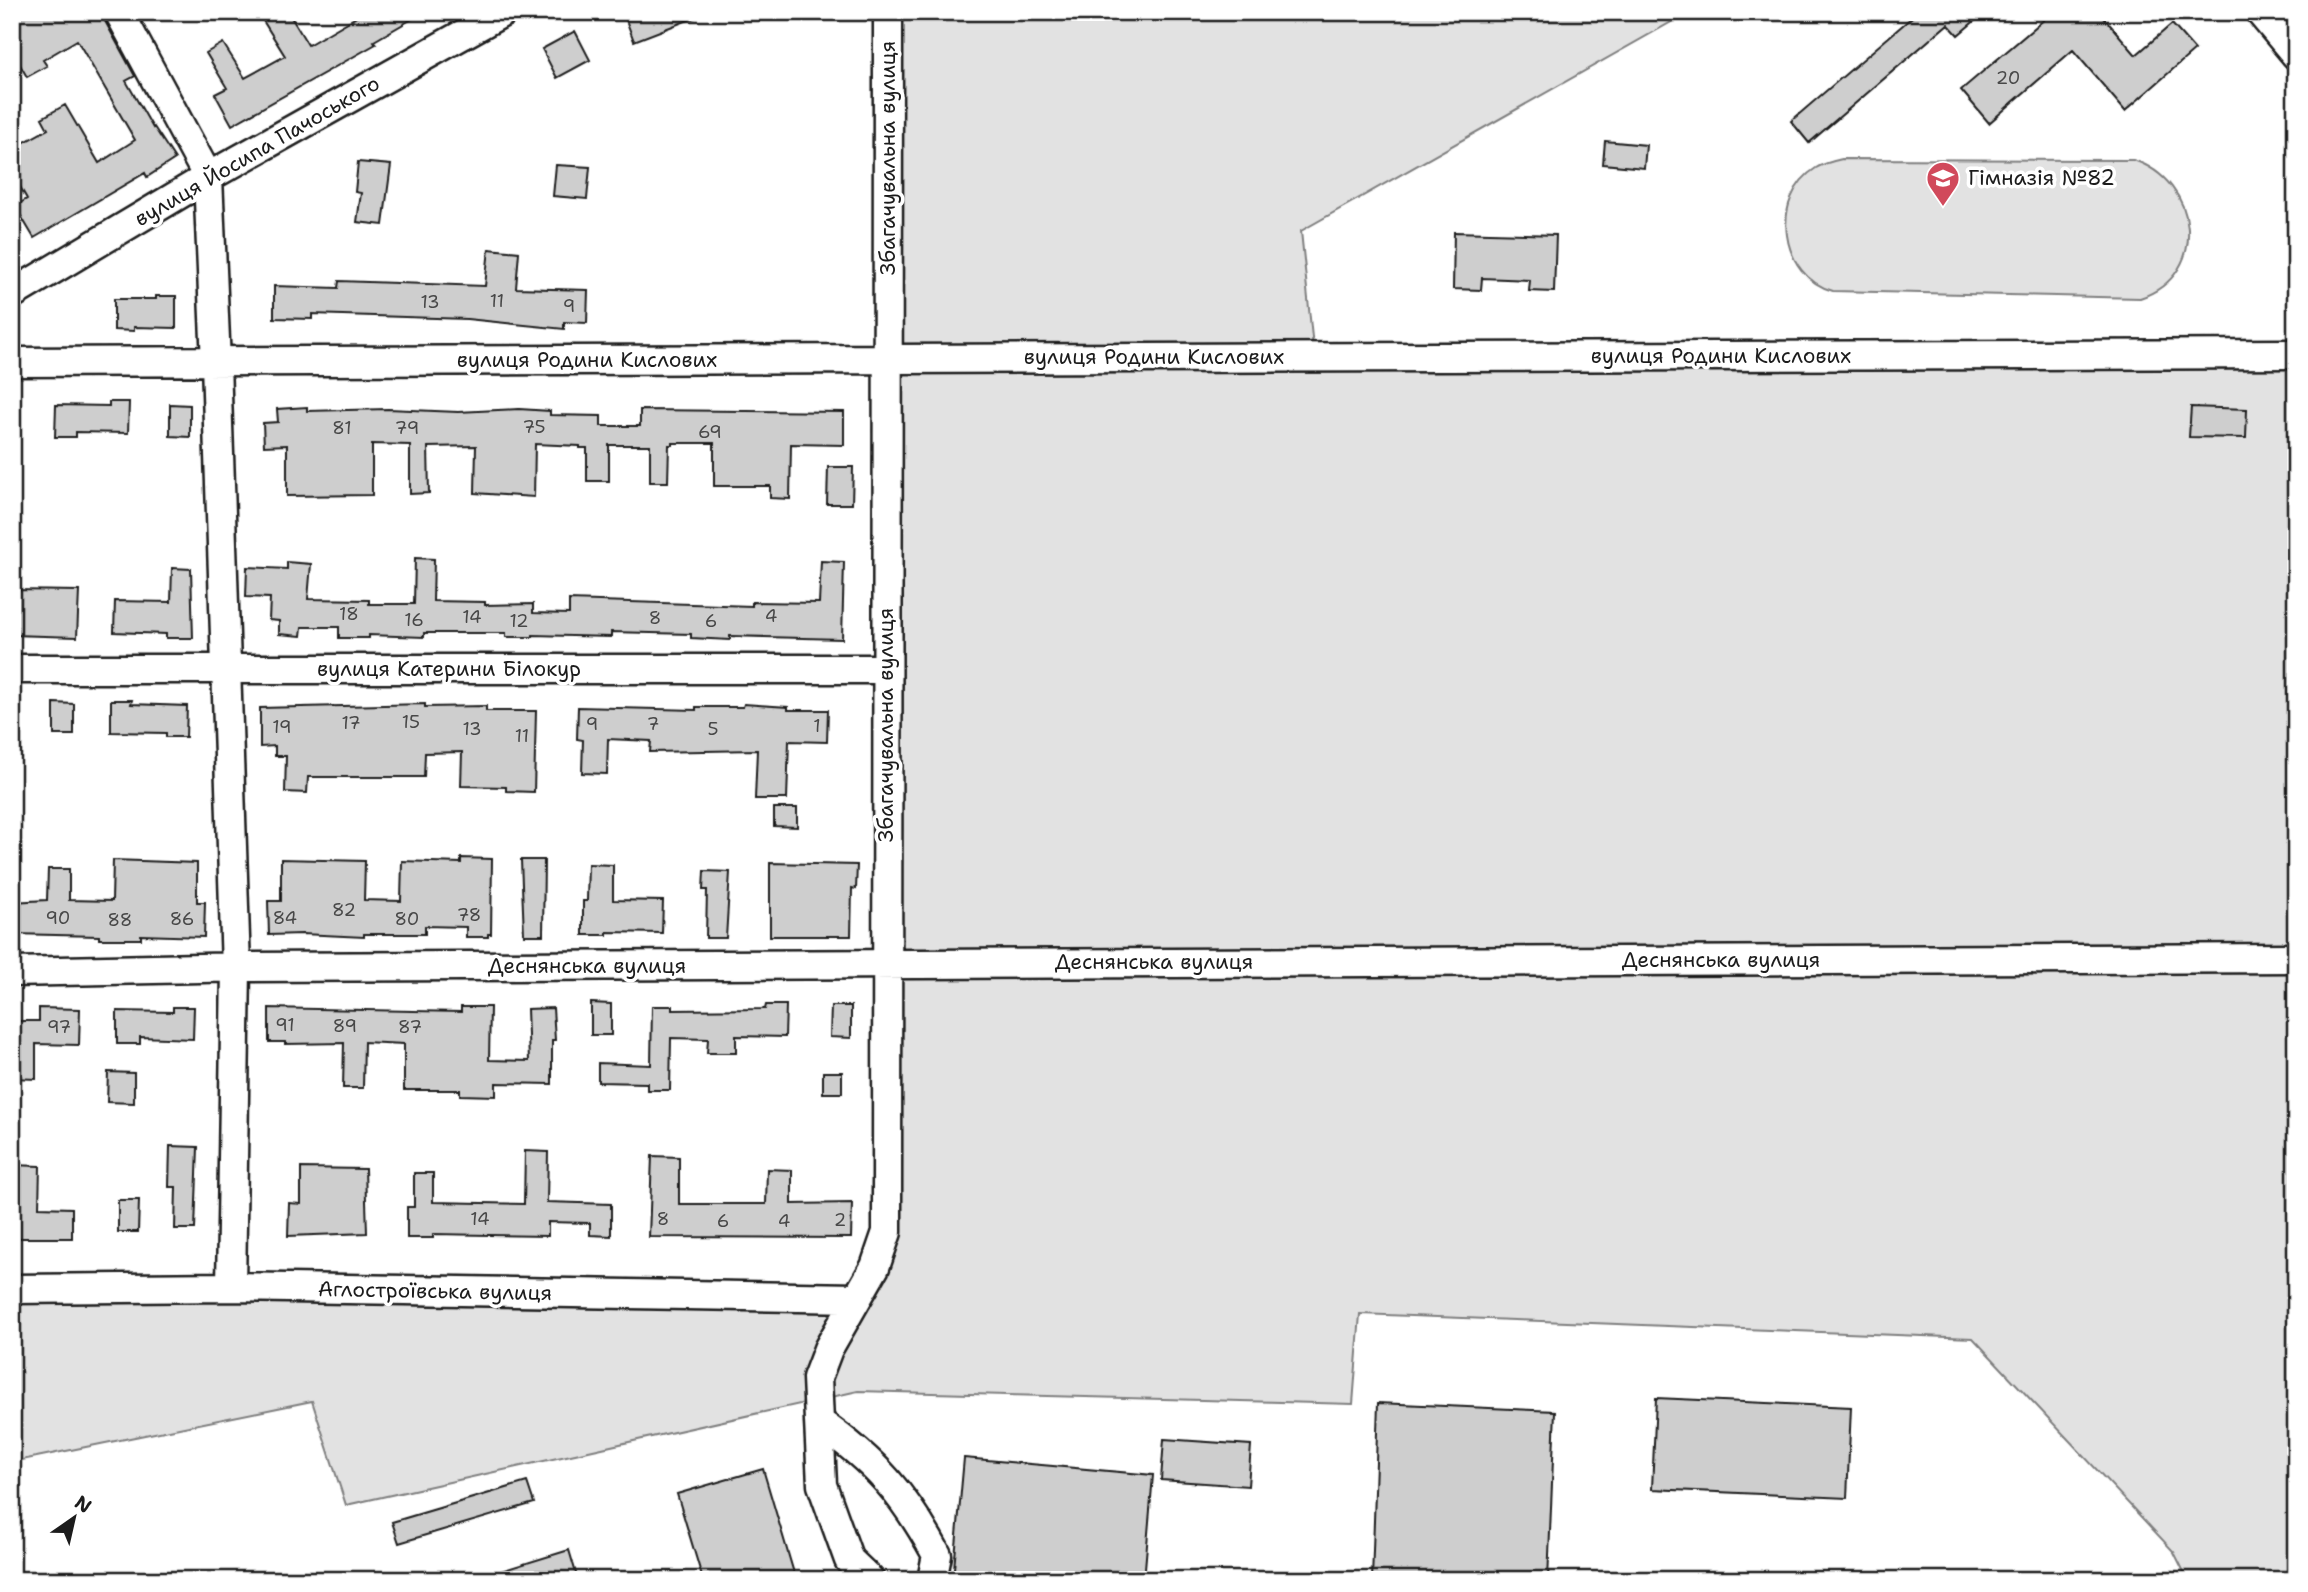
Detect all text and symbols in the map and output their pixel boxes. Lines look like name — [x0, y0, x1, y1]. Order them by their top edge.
street label: Збагачувальна вулиця — [874, 41, 902, 275]
house number: 20 — [1996, 66, 2020, 90]
street label: вулиця Йосипа Пачоського — [129, 69, 385, 233]
school or university icon: Гімназія №82 — [1924, 159, 1962, 208]
place label: Гімназія №82 — [1968, 164, 2115, 192]
house number: 11 — [490, 289, 504, 313]
house number: 13 — [420, 290, 440, 314]
house number: 9 — [563, 294, 575, 318]
street label: вулиця Родини Кислових — [1591, 342, 1851, 370]
street label: вулиця Родини Кислових — [1024, 343, 1284, 371]
street label: вулиця Родини Кислових — [457, 346, 717, 374]
house number: 75 — [523, 415, 545, 439]
house number: 81 — [332, 416, 352, 440]
house number: 79 — [395, 416, 419, 440]
house number: 69 — [698, 420, 722, 444]
house number: 18 — [339, 602, 359, 626]
house number: 4 — [765, 604, 777, 628]
house number: 14 — [462, 605, 482, 629]
house number: 8 — [649, 606, 661, 630]
house number: 16 — [404, 608, 424, 632]
street label: Збагачувальна вулиця — [872, 608, 900, 842]
house number: 12 — [509, 609, 529, 633]
house number: 6 — [705, 609, 717, 633]
street label: вулиця Катерини Білокур — [317, 655, 581, 683]
house number: 15 — [402, 710, 420, 734]
house number: 17 — [341, 711, 361, 735]
house number: 9 — [586, 712, 598, 736]
house number: 7 — [647, 712, 659, 736]
house number: 1 — [813, 714, 821, 738]
house number: 19 — [272, 715, 292, 739]
house number: 13 — [462, 717, 482, 741]
house number: 5 — [707, 717, 719, 741]
house number: 11 — [515, 724, 529, 748]
house number: 82 — [332, 898, 356, 922]
house number: 78 — [457, 903, 481, 927]
house number: 90 — [46, 906, 70, 930]
house number: 84 — [273, 906, 297, 930]
house number: 86 — [170, 907, 194, 931]
house number: 80 — [395, 907, 419, 931]
house number: 88 — [108, 908, 132, 932]
street label: Деснянська вулиця — [1622, 946, 1820, 974]
street label: Деснянська вулиця — [1055, 948, 1253, 976]
street label: Деснянська вулиця — [488, 952, 686, 980]
house number: 91 — [275, 1013, 295, 1037]
house number: 89 — [333, 1014, 357, 1038]
house number: 97 — [47, 1015, 71, 1039]
house number: 87 — [398, 1015, 422, 1039]
house number: 14 — [470, 1207, 490, 1231]
house number: 8 — [657, 1207, 669, 1231]
house number: 2 — [834, 1208, 846, 1232]
house number: 6 — [717, 1209, 729, 1233]
house number: 4 — [778, 1209, 790, 1233]
street label: Аглостроївська вулиця — [318, 1275, 552, 1307]
north arrow — [38, 1484, 108, 1554]
text: N — [70, 1490, 96, 1519]

